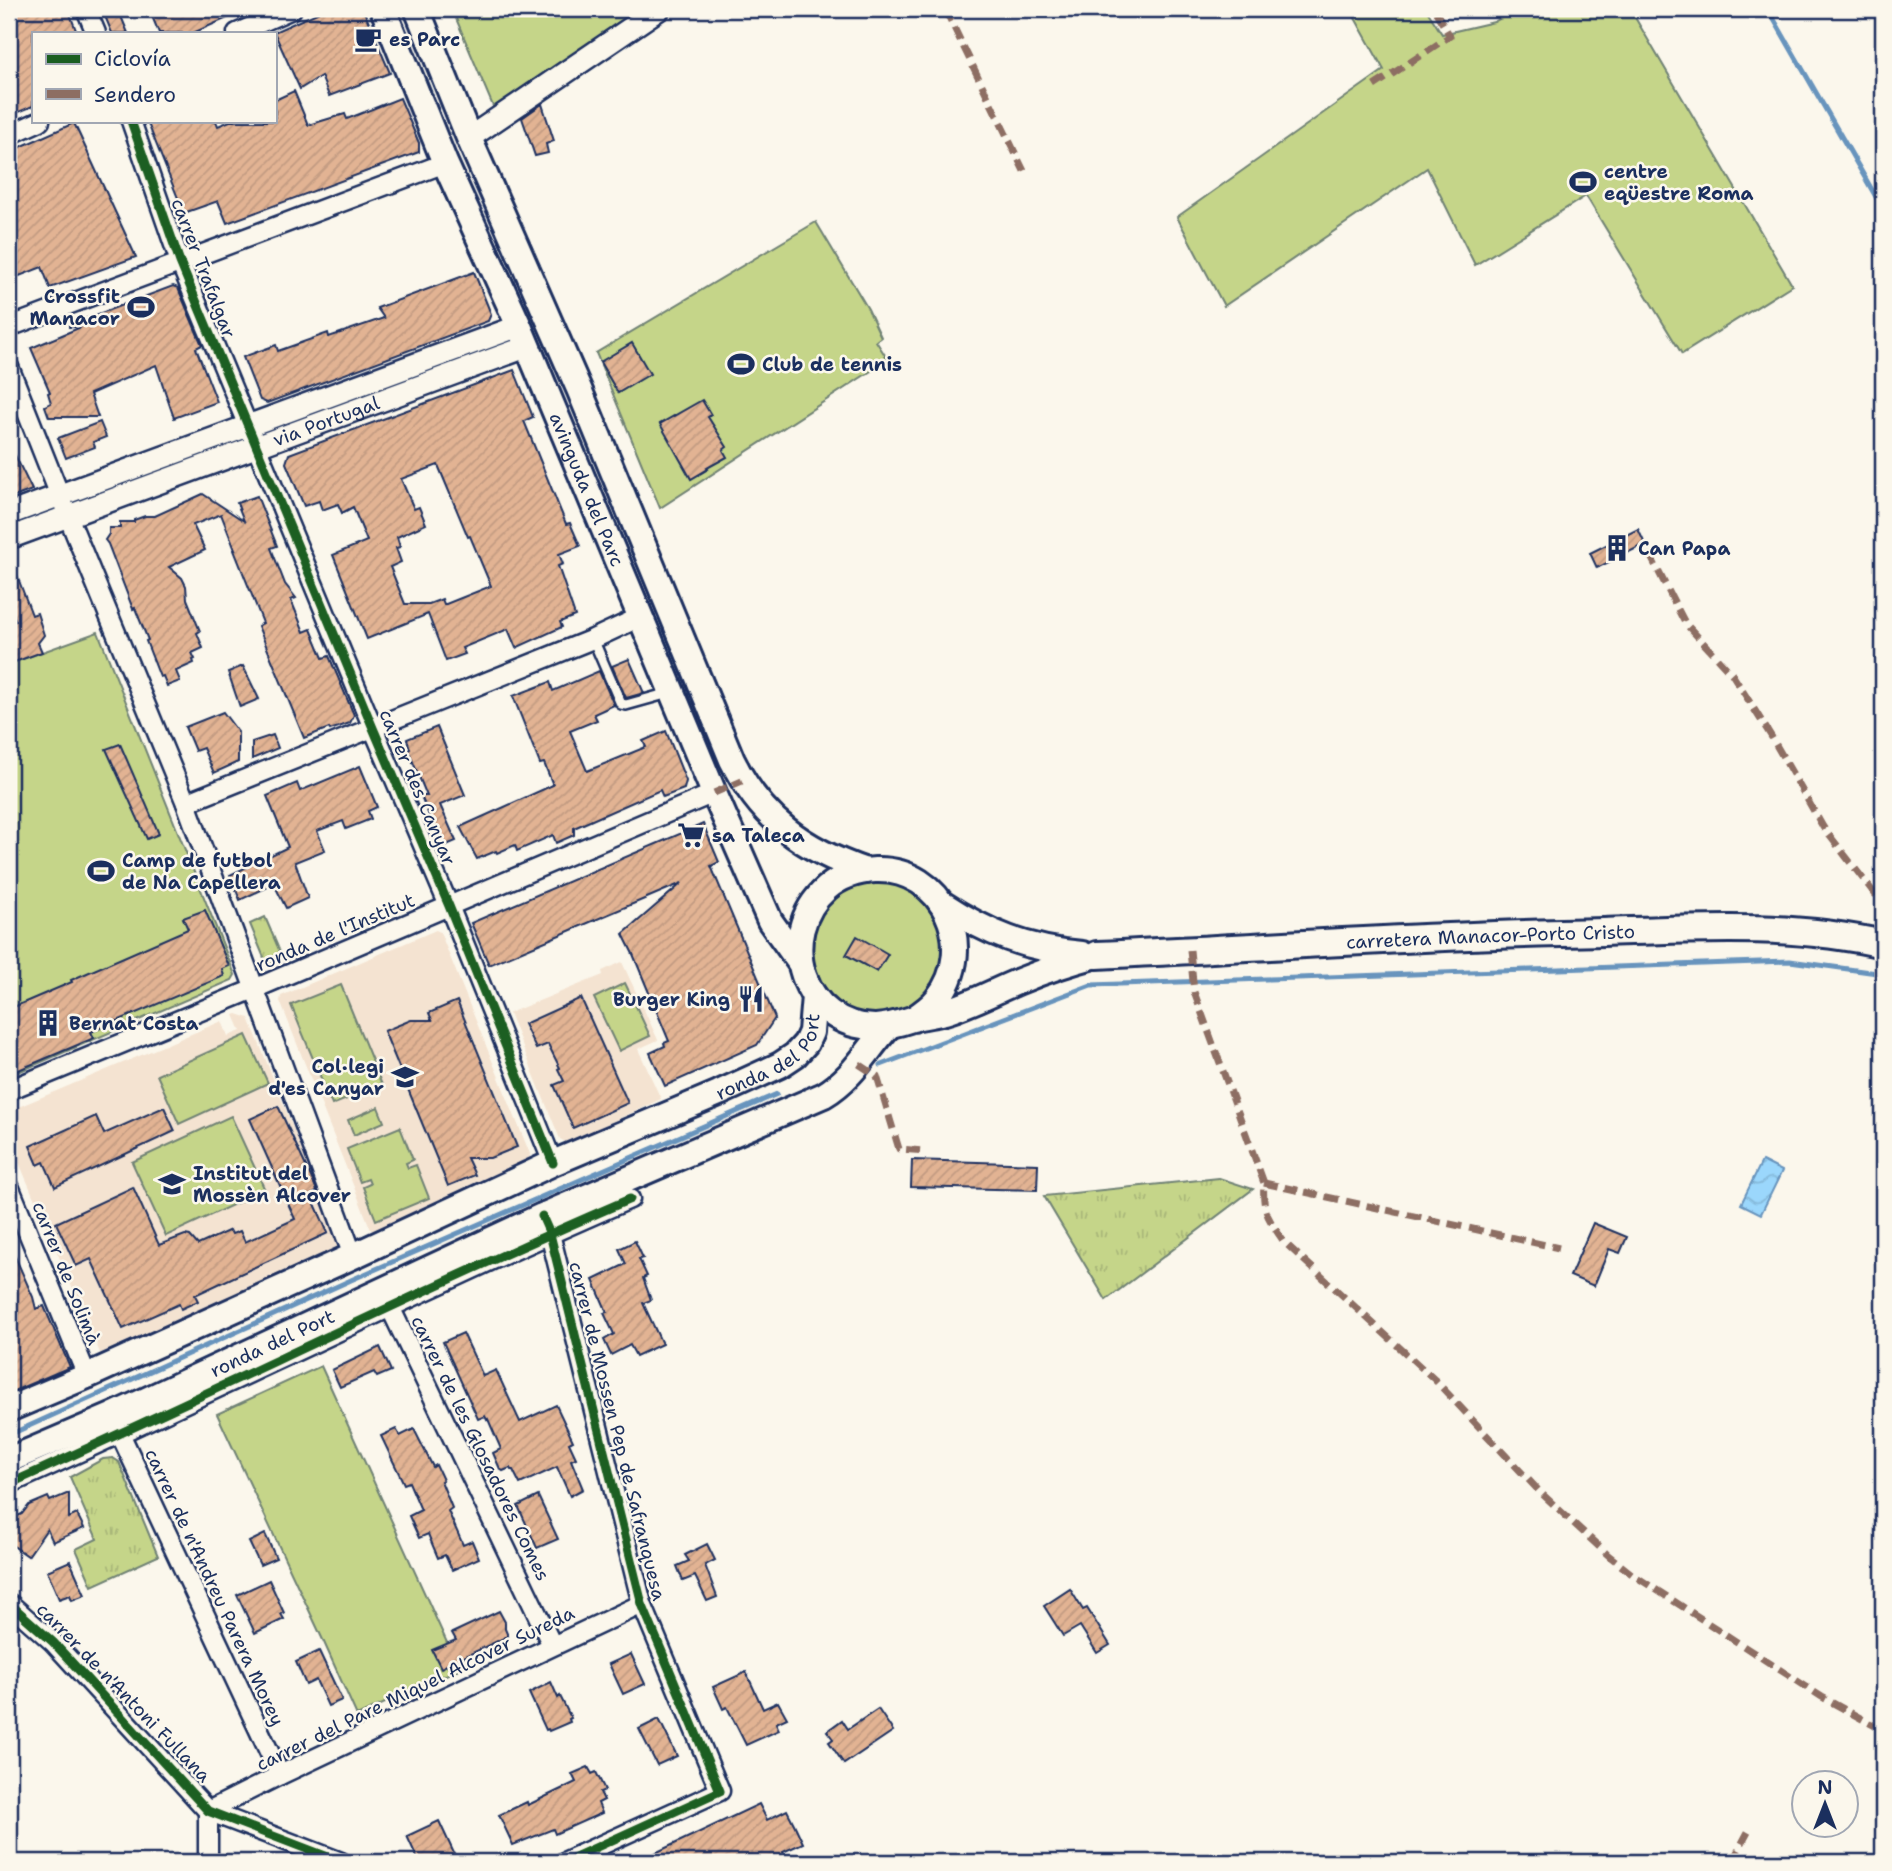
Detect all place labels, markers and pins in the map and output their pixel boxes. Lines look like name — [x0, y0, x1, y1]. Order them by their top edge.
cafe icon: es Parc — [353, 24, 383, 54]
place label: es Parc — [389, 27, 460, 52]
place label: centre eqüestre Roma — [1604, 159, 1754, 206]
sports icon: centre eqüestre Roma — [1568, 167, 1598, 197]
place label: Crossfit Manacor — [29, 284, 120, 331]
sports icon: Crossfit Manacor — [126, 292, 156, 322]
sports icon: Club de tennis — [726, 349, 756, 379]
place label: Club de tennis — [762, 352, 902, 377]
building icon: Can Papa — [1602, 533, 1632, 563]
place label: Can Papa — [1638, 536, 1730, 561]
supermarket icon: sa Taleca — [676, 820, 706, 850]
place label: sa Taleca — [712, 823, 805, 848]
place label: Camp de futbol de Na Capellera — [122, 848, 281, 895]
sports icon: Camp de futbol de Na Capellera — [86, 856, 116, 886]
restaurant icon: Burger King — [736, 984, 766, 1014]
place label: Burger King — [613, 987, 730, 1012]
building icon: Bernat Costa — [33, 1008, 63, 1038]
place label: Bernat Costa — [69, 1011, 198, 1036]
place label: Col·legi d'es Canyar — [268, 1054, 384, 1101]
school or university icon: Col·legi d'es Canyar — [390, 1062, 420, 1092]
place label: Institut del Mossèn Alcover — [193, 1161, 351, 1208]
school or university icon: Institut del Mossèn Alcover — [157, 1169, 187, 1199]

